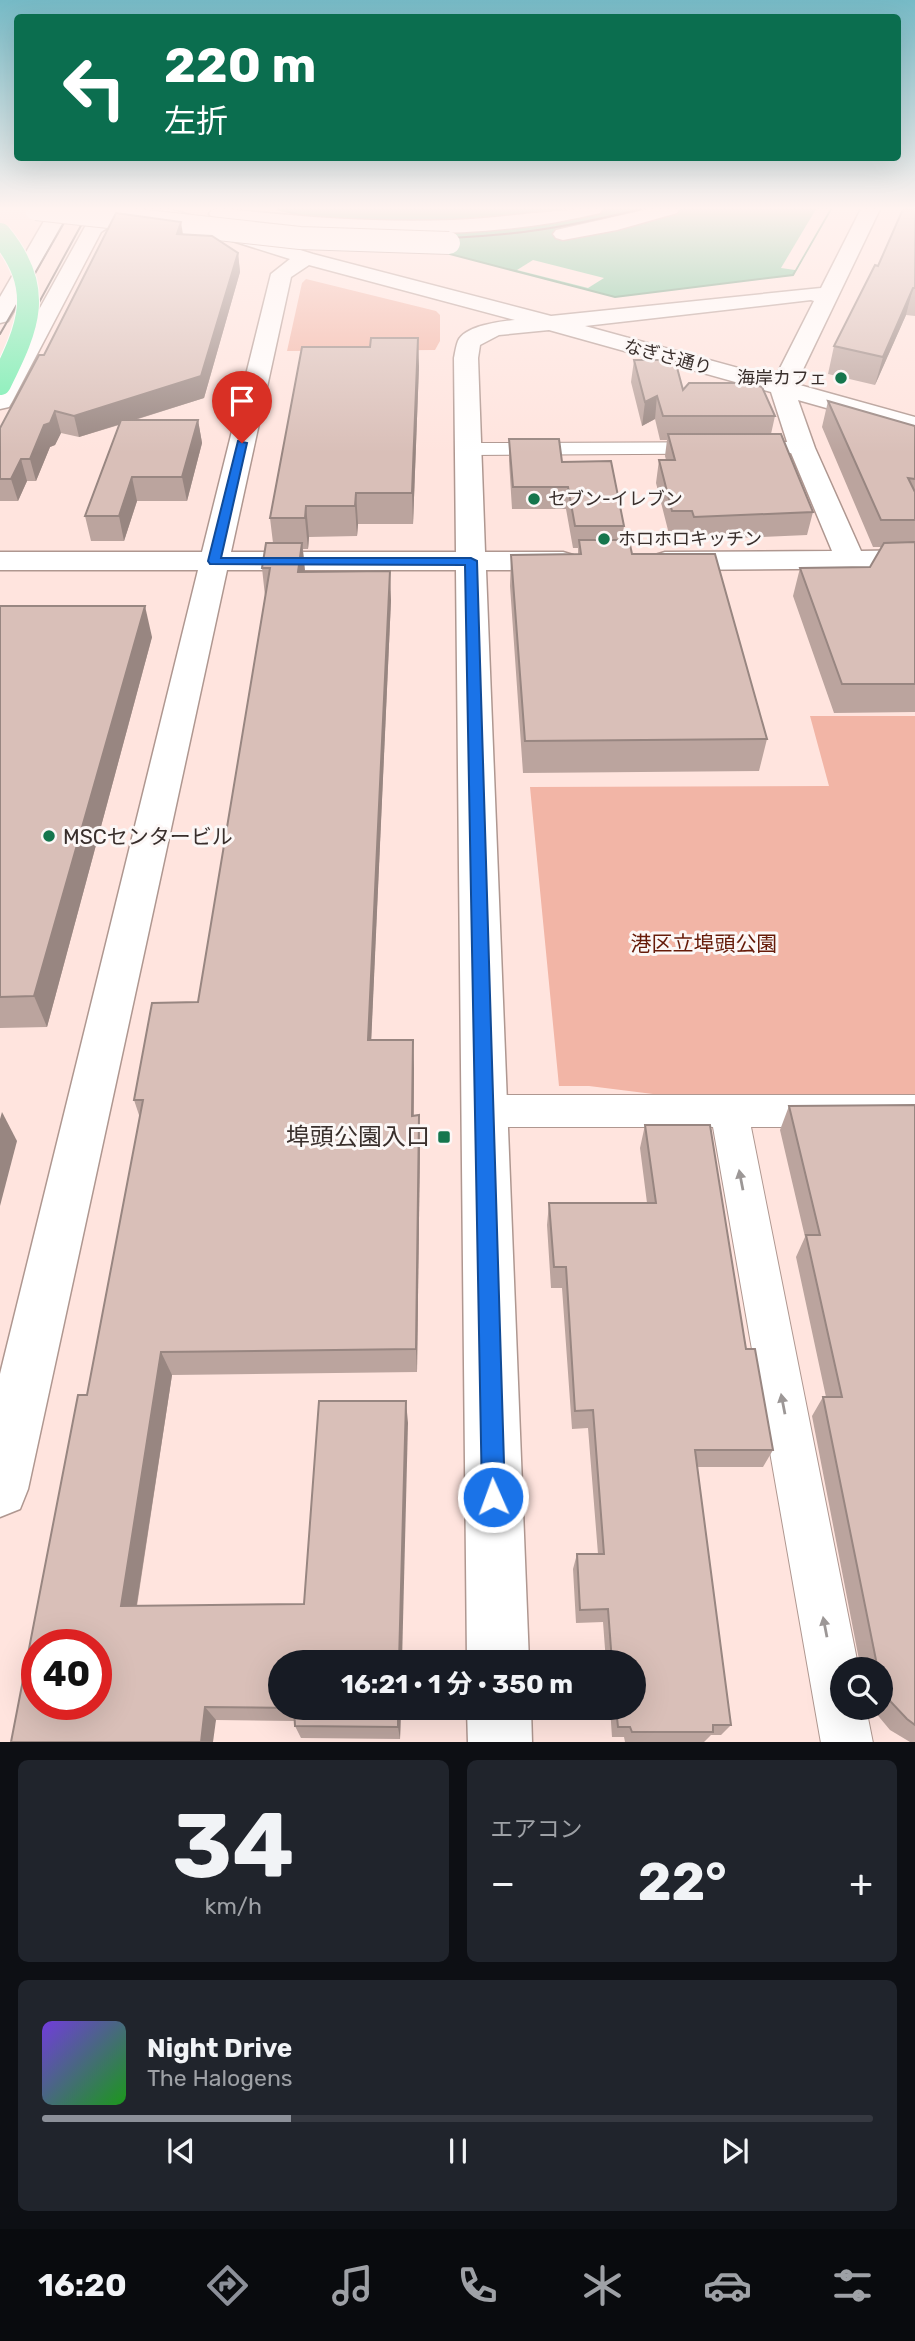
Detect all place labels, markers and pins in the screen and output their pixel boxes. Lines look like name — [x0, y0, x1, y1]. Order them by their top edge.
place label: 海岸カフェ — [737, 367, 827, 389]
marker: 海岸カフェ — [833, 370, 849, 386]
pin — [212, 371, 272, 443]
place label: セブン-イレブン — [548, 488, 683, 510]
marker: セブン-イレブン — [526, 491, 542, 507]
place label: ホロホロキッチン — [618, 528, 762, 550]
marker: ホロホロキッチン — [596, 531, 612, 547]
place label: MSCセンタービル — [63, 824, 233, 849]
marker: MSCセンタービル — [41, 828, 57, 844]
place label: 埠頭公園入口 — [286, 1123, 430, 1151]
marker: 埠頭公園入口 — [436, 1129, 452, 1145]

